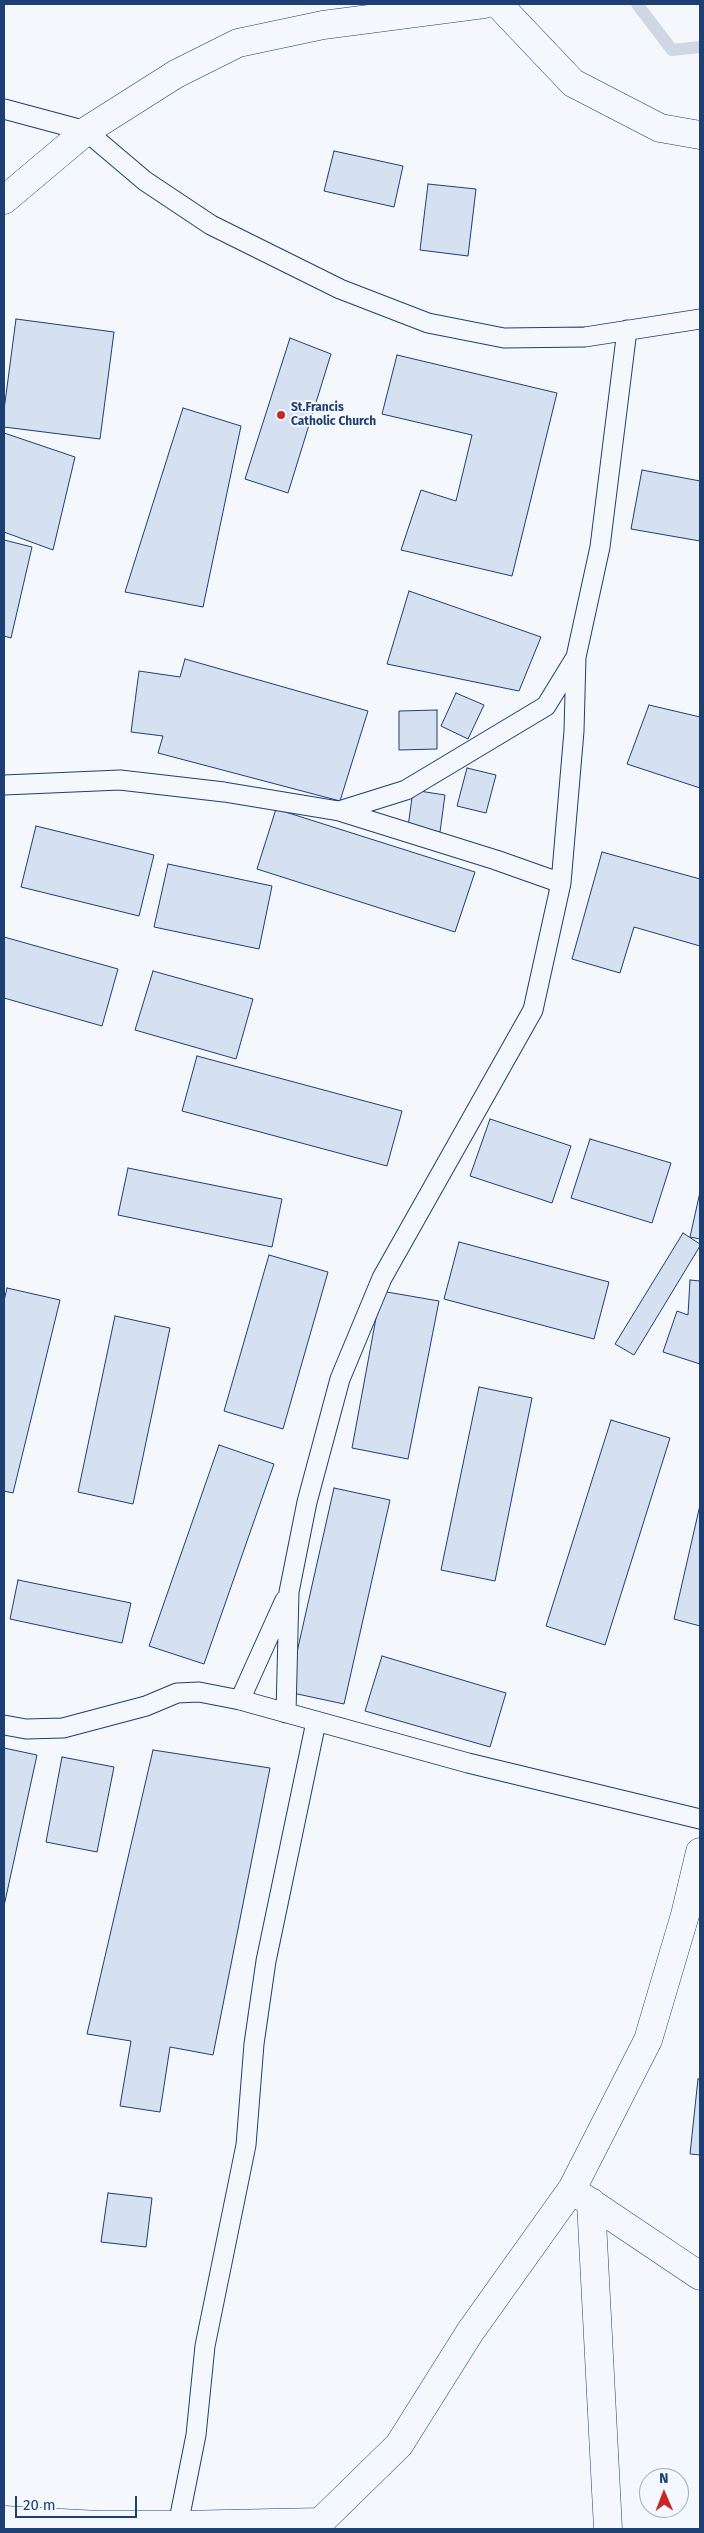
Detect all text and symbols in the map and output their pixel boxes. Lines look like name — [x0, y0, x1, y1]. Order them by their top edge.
place label: St.Francis Catholic Church — [291, 401, 376, 429]
marker: St.Francis Catholic Church — [275, 409, 287, 421]
north arrow — [639, 2468, 689, 2518]
text: N — [659, 2470, 669, 2487]
scale bar — [18, 2486, 140, 2518]
text: 20 m — [23, 2496, 56, 2514]

